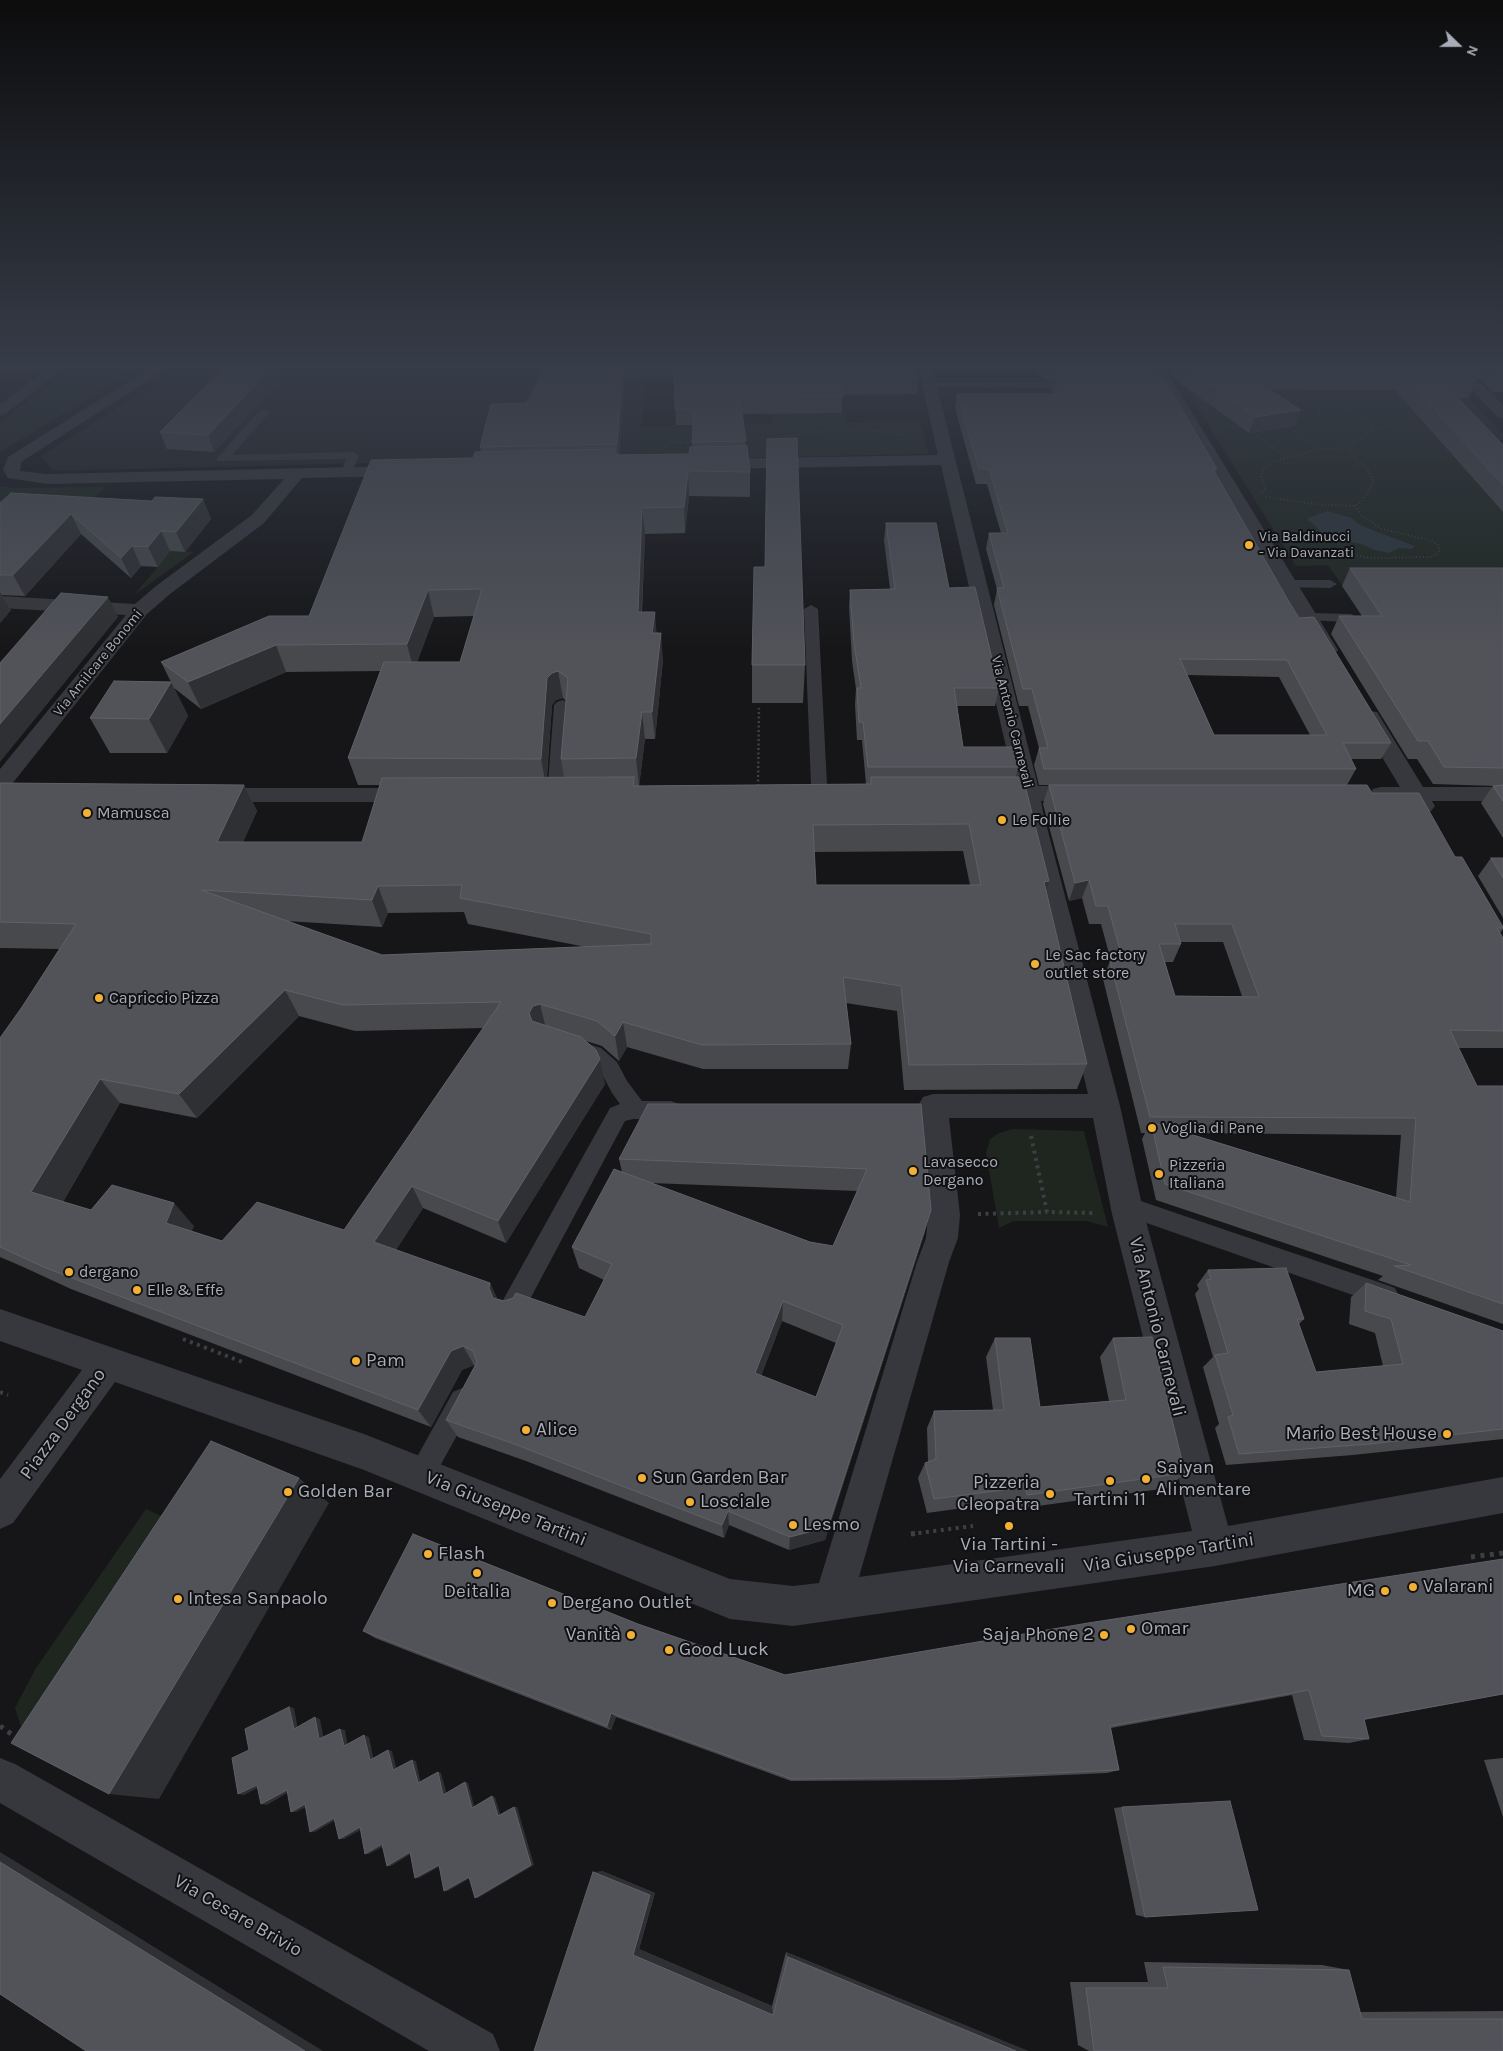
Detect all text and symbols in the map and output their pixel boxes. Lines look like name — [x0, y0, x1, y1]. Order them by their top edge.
north arrow — [1433, 20, 1483, 70]
text: N — [1463, 43, 1482, 59]
place label: Via Baldinucci - Via Davanzati — [1259, 529, 1354, 562]
marker: Via Baldinucci - Via Davanzati — [1243, 539, 1255, 551]
street label: Via Amilcare Bonomi — [50, 606, 146, 720]
street label: Via Antonio Carnevali — [987, 654, 1037, 790]
place label: Mamusca — [97, 803, 169, 823]
marker: Mamusca — [81, 807, 93, 819]
place label: Le Follie — [1012, 810, 1070, 830]
marker: Le Follie — [996, 814, 1008, 826]
place label: Le Sac factory outlet store — [1045, 945, 1146, 983]
marker: Le Sac factory outlet store — [1029, 958, 1041, 970]
place label: Capriccio Pizza — [109, 988, 219, 1008]
marker: Capriccio Pizza — [93, 992, 105, 1004]
place label: Voglia di Pane — [1162, 1118, 1264, 1138]
marker: Voglia di Pane — [1146, 1122, 1158, 1134]
place label: Lavasecco Dergano — [923, 1152, 998, 1190]
place label: Pizzeria Italiana — [1169, 1155, 1225, 1193]
marker: Lavasecco Dergano — [907, 1165, 919, 1177]
marker: Pizzeria Italiana — [1153, 1168, 1165, 1180]
street label: Via Antonio Carnevali — [1124, 1235, 1190, 1419]
place label: dergano — [79, 1262, 138, 1282]
marker: dergano — [63, 1266, 75, 1278]
place label: Elle & Effe — [147, 1280, 224, 1300]
marker: Elle & Effe — [131, 1284, 143, 1296]
place label: Pam — [366, 1350, 405, 1372]
marker: Pam — [350, 1355, 362, 1367]
street label: Piazza Dergano — [15, 1364, 111, 1484]
place label: Alice — [536, 1419, 577, 1441]
place label: Mario Best House — [1285, 1423, 1437, 1445]
marker: Alice — [520, 1424, 532, 1436]
marker: Mario Best House — [1441, 1428, 1453, 1440]
place label: Saiyan Alimentare — [1156, 1457, 1251, 1501]
street label: Via Giuseppe Tartini — [422, 1466, 590, 1552]
place label: Sun Garden Bar — [652, 1467, 787, 1489]
marker: Sun Garden Bar — [636, 1472, 648, 1484]
place label: Pizzeria Cleopatra — [957, 1472, 1040, 1516]
marker: Saiyan Alimentare — [1140, 1473, 1152, 1485]
marker: Tartini 11 — [1104, 1475, 1116, 1487]
place label: Golden Bar — [298, 1481, 392, 1503]
marker: Golden Bar — [282, 1486, 294, 1498]
marker: Pizzeria Cleopatra — [1044, 1488, 1056, 1500]
place label: Tartini 11 — [1074, 1489, 1146, 1511]
place label: Losciale — [700, 1491, 770, 1513]
marker: Losciale — [684, 1496, 696, 1508]
place label: Lesmo — [803, 1514, 860, 1536]
marker: Lesmo — [787, 1519, 799, 1531]
marker: Via Tartini - Via Carnevali — [1003, 1520, 1015, 1532]
street label: Via Giuseppe Tartini — [1082, 1528, 1256, 1578]
place label: Via Tartini - Via Carnevali — [953, 1534, 1065, 1578]
place label: Flash — [438, 1543, 485, 1565]
marker: Flash — [422, 1548, 434, 1560]
marker: Deitalia — [471, 1567, 483, 1579]
place label: Valarani — [1423, 1576, 1494, 1598]
place label: MG — [1347, 1580, 1375, 1602]
place label: Deitalia — [443, 1581, 511, 1603]
marker: Valarani — [1407, 1581, 1419, 1593]
marker: MG — [1379, 1585, 1391, 1597]
place label: Intesa Sanpaolo — [188, 1588, 328, 1610]
place label: Dergano Outlet — [562, 1592, 692, 1614]
marker: Intesa Sanpaolo — [172, 1593, 184, 1605]
marker: Dergano Outlet — [546, 1597, 558, 1609]
place label: Omar — [1141, 1618, 1188, 1640]
marker: Omar — [1125, 1623, 1137, 1635]
place label: Vanità — [566, 1624, 621, 1646]
place label: Saja Phone 2 — [982, 1624, 1094, 1646]
marker: Vanità — [625, 1629, 637, 1641]
marker: Saja Phone 2 — [1098, 1629, 1110, 1641]
place label: Good Luck — [679, 1639, 769, 1661]
marker: Good Luck — [663, 1644, 675, 1656]
street label: Via Cesare Brivio — [170, 1870, 306, 1962]

